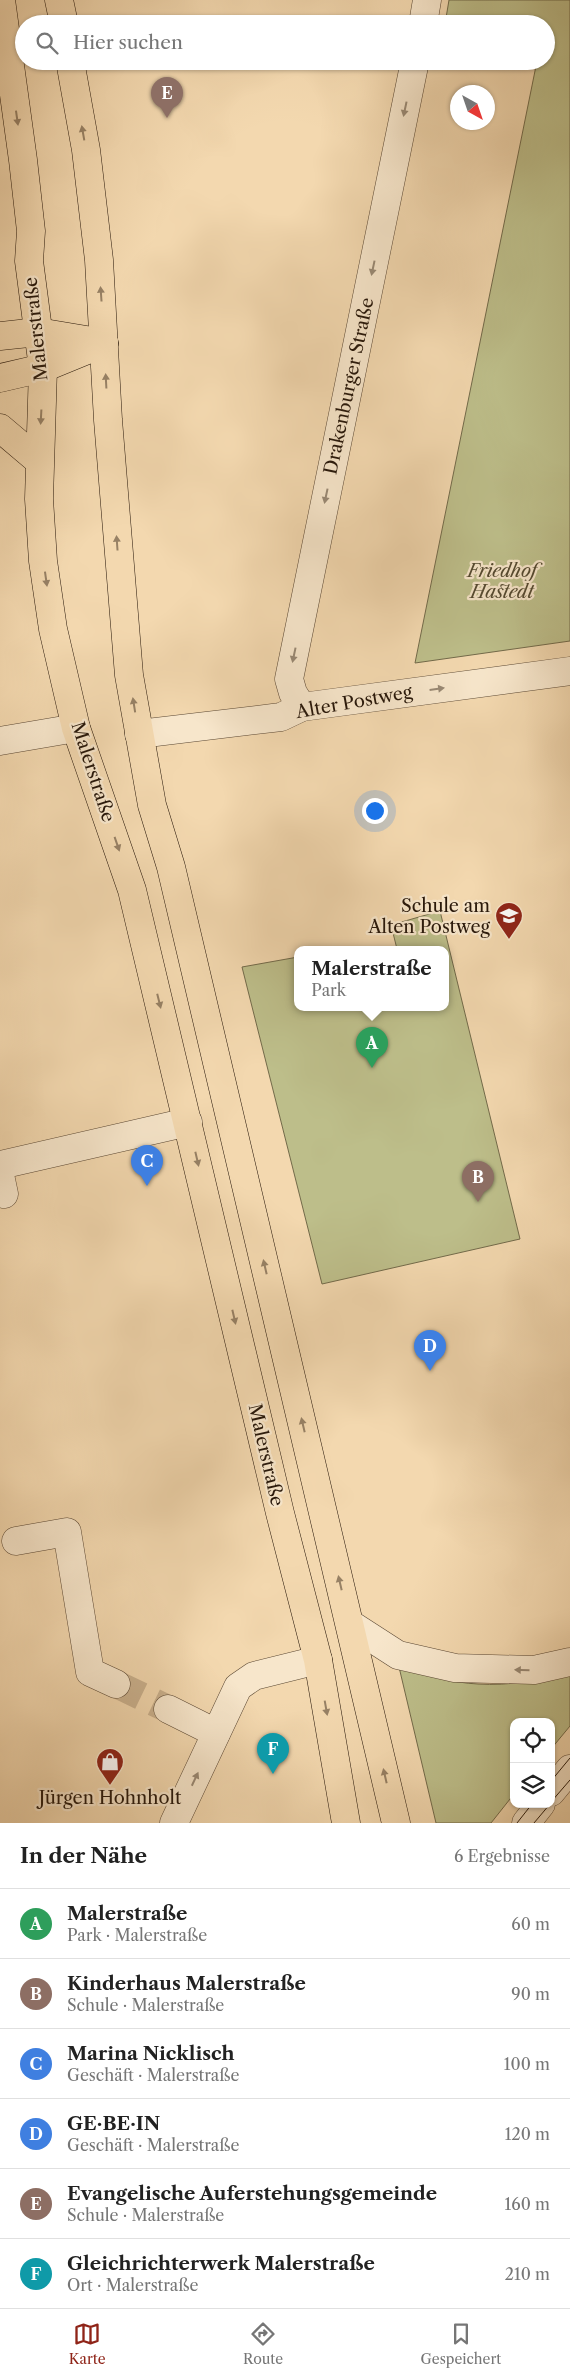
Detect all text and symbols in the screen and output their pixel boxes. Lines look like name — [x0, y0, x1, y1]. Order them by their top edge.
search box — [15, 15, 555, 70]
icon: search — [33, 29, 61, 57]
text: Hier suchen — [73, 31, 183, 54]
pin: E — [151, 77, 183, 118]
north arrow — [450, 85, 495, 130]
one-way arrow — [401, 101, 409, 117]
one-way arrow — [14, 110, 22, 126]
one-way arrow — [78, 125, 86, 141]
one-way arrow — [368, 261, 376, 277]
street label: Malerstraße — [20, 276, 52, 382]
one-way arrow — [97, 286, 105, 302]
street label: Drakenburger Straße — [319, 296, 379, 476]
one-way arrow — [102, 373, 110, 389]
one-way arrow — [36, 409, 44, 425]
one-way arrow — [322, 488, 330, 504]
one-way arrow — [113, 535, 121, 551]
park label: Friedhof Hastedt — [466, 560, 543, 603]
one-way arrow — [42, 571, 50, 587]
one-way arrow — [290, 648, 298, 663]
street label: Alter Postweg — [293, 681, 414, 723]
one-way arrow — [430, 685, 446, 693]
one-way arrow — [130, 697, 138, 713]
street label: Malerstraße — [66, 719, 120, 825]
your location — [362, 798, 388, 824]
one-way arrow — [113, 836, 121, 851]
place label: Schule am Alten Postweg — [367, 895, 490, 938]
school or university icon: Schule am Alten Postweg — [494, 901, 524, 940]
popup — [294, 946, 449, 1011]
text: Malerstraße — [311, 957, 432, 980]
text: Park — [311, 980, 346, 1000]
one-way arrow — [155, 993, 163, 1008]
pin: A — [356, 1027, 388, 1068]
pin: C — [131, 1145, 163, 1186]
one-way arrow — [193, 1151, 201, 1166]
pin: B — [462, 1161, 494, 1202]
one-way arrow — [261, 1260, 269, 1275]
one-way arrow — [230, 1309, 238, 1324]
pin: D — [414, 1330, 446, 1371]
street label: Malerstraße — [244, 1402, 288, 1508]
one-way arrow — [299, 1418, 307, 1433]
one-way arrow — [336, 1576, 344, 1591]
one-way arrow — [514, 1666, 530, 1674]
one-way arrow — [323, 1700, 331, 1716]
map controls — [510, 1718, 555, 1808]
button: locate — [510, 1718, 555, 1763]
pin: F — [257, 1733, 289, 1774]
shop icon: Jürgen Hohnholt — [95, 1747, 125, 1786]
button: layers — [510, 1763, 555, 1808]
one-way arrow — [381, 1768, 389, 1783]
one-way arrow — [191, 1772, 199, 1786]
place label: Jürgen Hohnholt — [36, 1787, 182, 1809]
text: In der Nähe — [20, 1843, 147, 1868]
text: 6 Ergebnisse — [454, 1846, 550, 1866]
text: Malerstraße — [67, 1902, 187, 1925]
text: A — [30, 1914, 42, 1934]
text: 60 m — [511, 1914, 550, 1934]
text: Park · Malerstraße — [67, 1925, 207, 1945]
text: Kinderhaus Malerstraße — [67, 1972, 306, 1995]
text: B — [30, 1984, 42, 2004]
text: 90 m — [511, 1984, 550, 2004]
text: Schule · Malerstraße — [67, 1995, 224, 2015]
text: Marina Nicklisch — [67, 2042, 235, 2065]
text: C — [30, 2054, 42, 2074]
text: 100 m — [504, 2054, 550, 2074]
text: Geschäft · Malerstraße — [67, 2065, 239, 2085]
text: GE·BE·IN — [67, 2112, 160, 2135]
text: D — [29, 2124, 43, 2144]
text: 120 m — [505, 2124, 550, 2144]
text: Geschäft · Malerstraße — [67, 2135, 239, 2155]
text: Evangelische Auferstehungsgemeinde — [67, 2182, 437, 2205]
text: E — [30, 2194, 42, 2214]
text: 160 m — [505, 2194, 550, 2214]
text: Schule · Malerstraße — [67, 2205, 224, 2225]
text: Gleichrichterwerk Malerstraße — [67, 2252, 375, 2275]
text: F — [31, 2264, 41, 2284]
text: 210 m — [505, 2264, 550, 2284]
text: Ort · Malerstraße — [67, 2275, 198, 2295]
tab: Karte — [69, 2320, 106, 2368]
tab: Route — [243, 2320, 283, 2368]
tab: Gespeichert — [421, 2320, 501, 2368]

